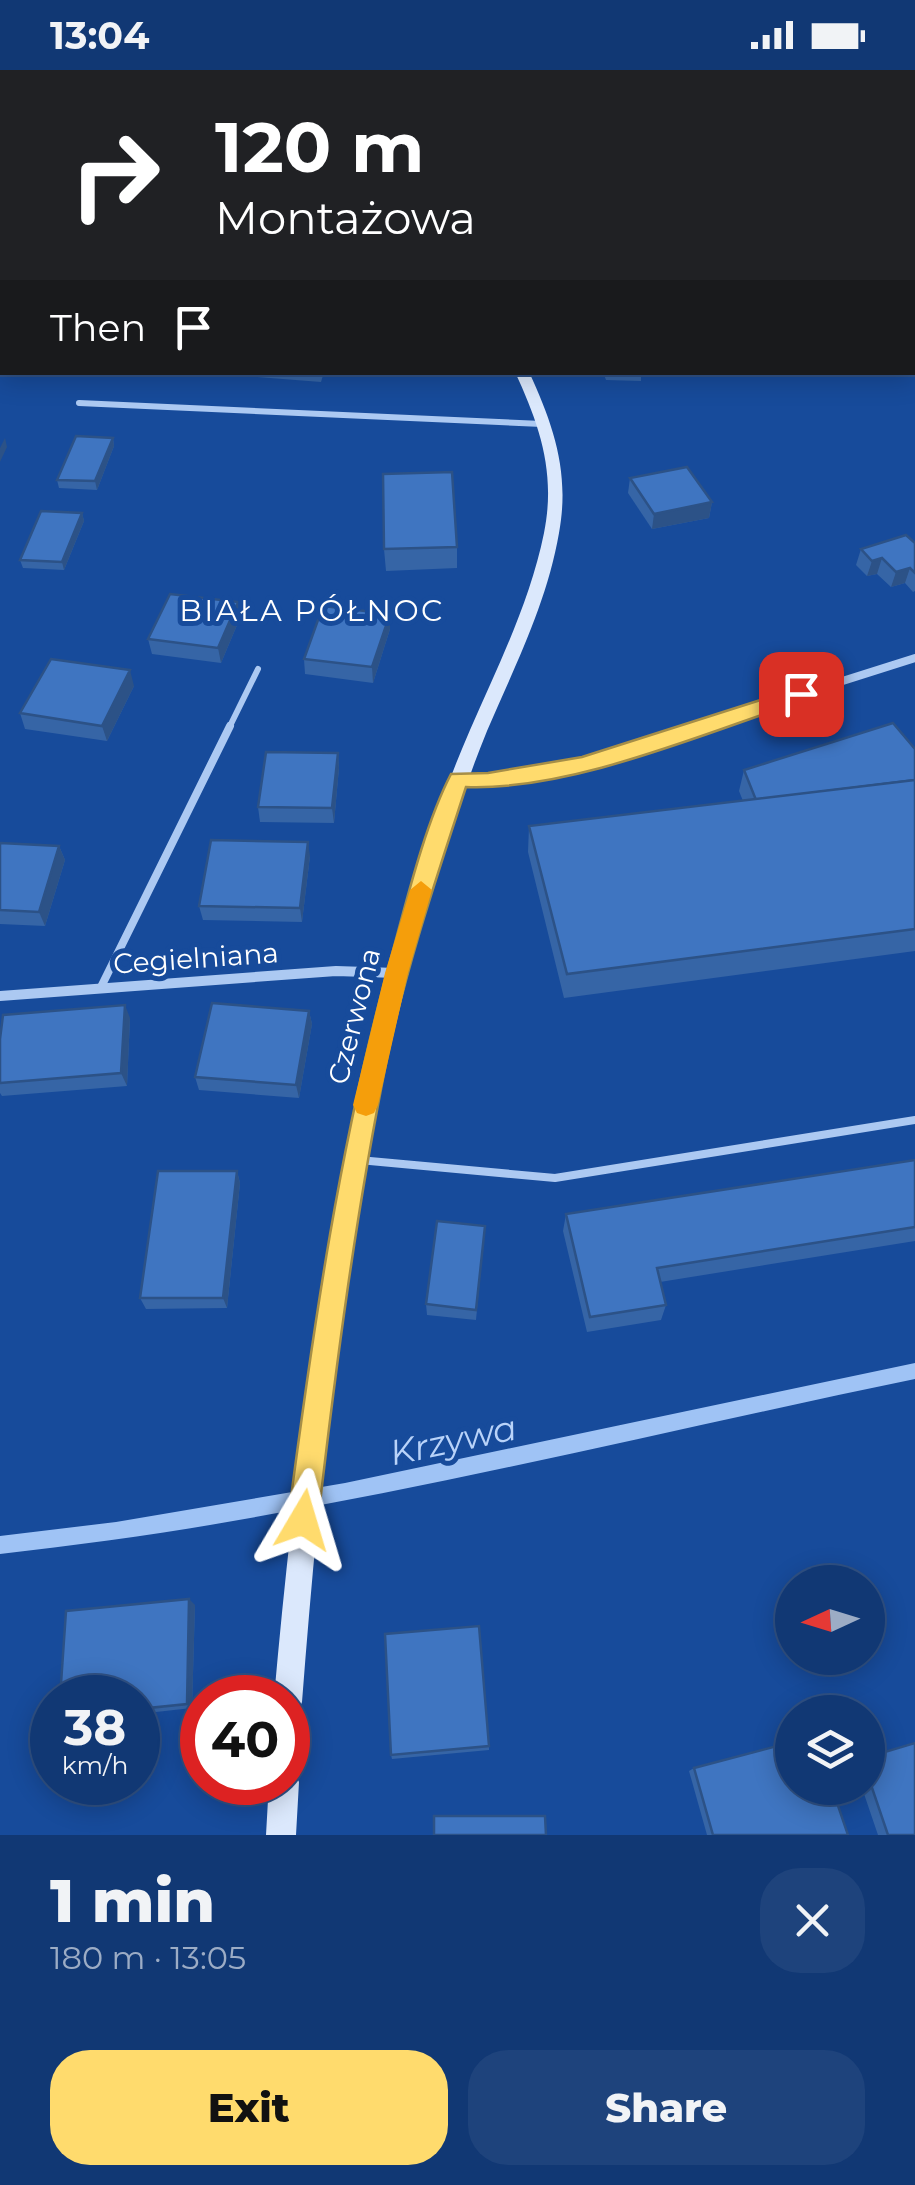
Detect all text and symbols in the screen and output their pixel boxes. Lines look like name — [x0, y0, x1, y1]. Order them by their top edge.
text: 13:04 — [50, 12, 149, 59]
text: 120 m — [215, 104, 425, 190]
icon: right — [50, 110, 180, 240]
text: Montażowa — [215, 190, 476, 245]
icon: arrive — [166, 300, 221, 355]
text: Then — [50, 304, 146, 351]
district label: BIAŁA PÓŁNOC — [179, 592, 445, 629]
pin — [759, 652, 844, 737]
icon: arrive — [774, 667, 829, 722]
street label: Cegielniana — [112, 935, 280, 981]
street label: Czerwona — [321, 944, 387, 1088]
water label: Krzywa — [386, 1406, 520, 1474]
position arrow — [251, 1468, 355, 1572]
north arrow — [775, 1565, 885, 1675]
map controls — [775, 1565, 885, 1805]
speed limit sign: 40 — [180, 1675, 310, 1805]
button: layers — [775, 1695, 885, 1805]
text: 38 — [64, 1697, 126, 1758]
text: km/h — [62, 1750, 128, 1780]
text: 1 min — [50, 1864, 215, 1937]
button: close — [760, 1868, 865, 1973]
text: 180 m · 13:05 — [50, 1938, 246, 1977]
button: Exit — [50, 2050, 448, 2165]
button: Share — [468, 2050, 865, 2165]

